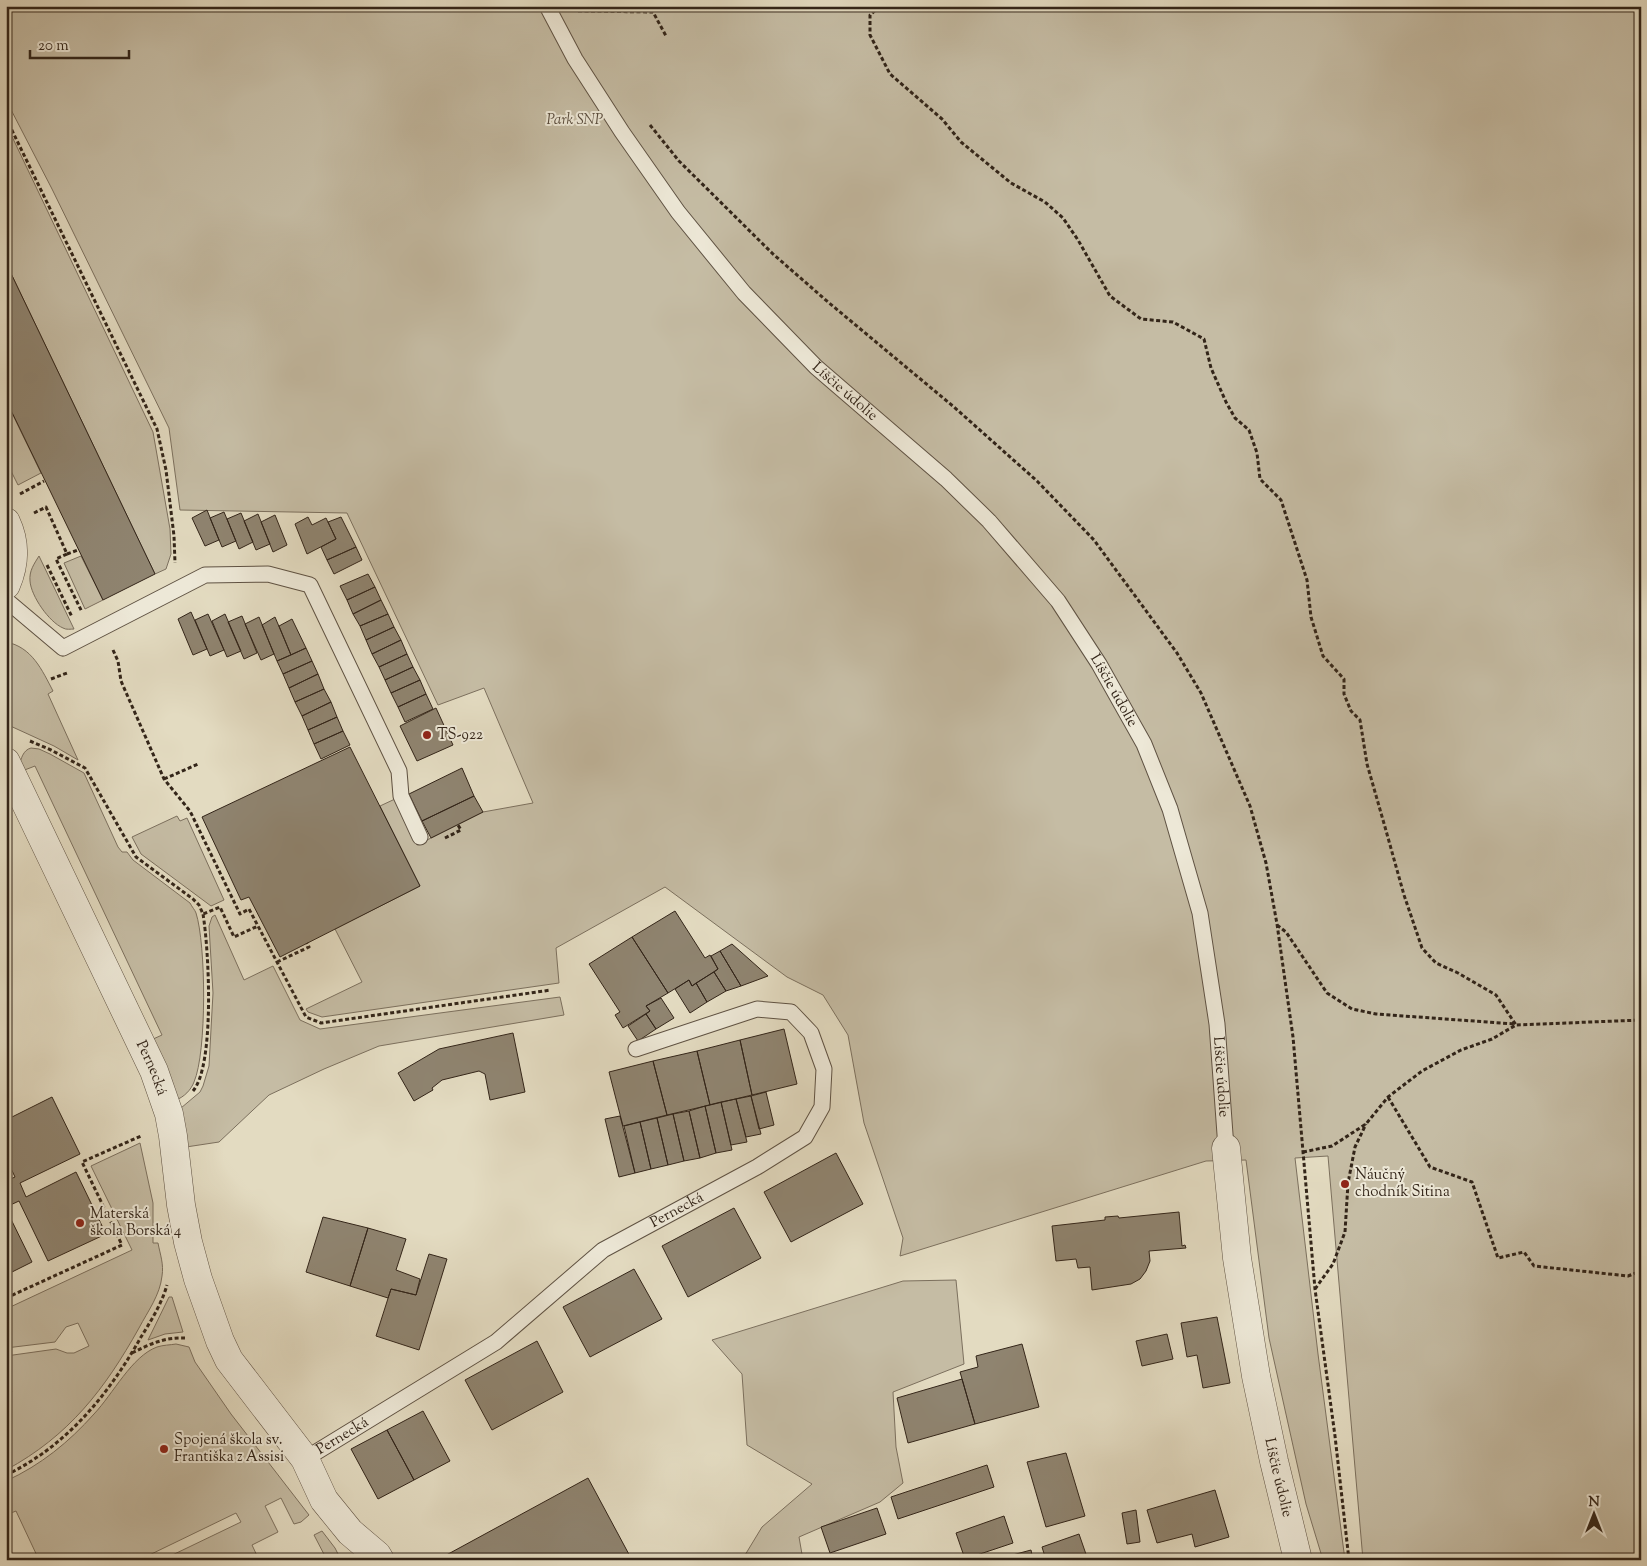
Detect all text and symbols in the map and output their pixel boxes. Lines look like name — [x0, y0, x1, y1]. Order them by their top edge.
scale bar — [30, 28, 129, 60]
text: 20 m — [38, 36, 69, 57]
park label: Park SNP — [547, 110, 604, 131]
street label: Líščie údolie — [807, 357, 882, 426]
street label: Líščie údolie — [1085, 650, 1143, 731]
place label: TS-922 — [437, 725, 483, 746]
marker: TS-922 — [421, 729, 433, 741]
street label: Líščie údolie — [1207, 1036, 1234, 1118]
street label: Pernecká — [130, 1037, 172, 1099]
place label: Náučný chodník Sitina — [1355, 1165, 1450, 1203]
marker: Náučný chodník Sitina — [1339, 1178, 1351, 1190]
street label: Pernecká — [646, 1187, 707, 1233]
place label: Materská škola Borská 4 — [90, 1204, 182, 1242]
marker: Materská škola Borská 4 — [74, 1217, 86, 1229]
street label: Pernecká — [312, 1412, 373, 1460]
place label: Spojená škola sv. Františka z Assisi — [174, 1430, 284, 1468]
street label: Líščie údolie — [1259, 1436, 1298, 1519]
marker: Spojená škola sv. Františka z Assisi — [158, 1443, 170, 1455]
north arrow — [1570, 1488, 1620, 1538]
text: N — [1588, 1493, 1600, 1513]

